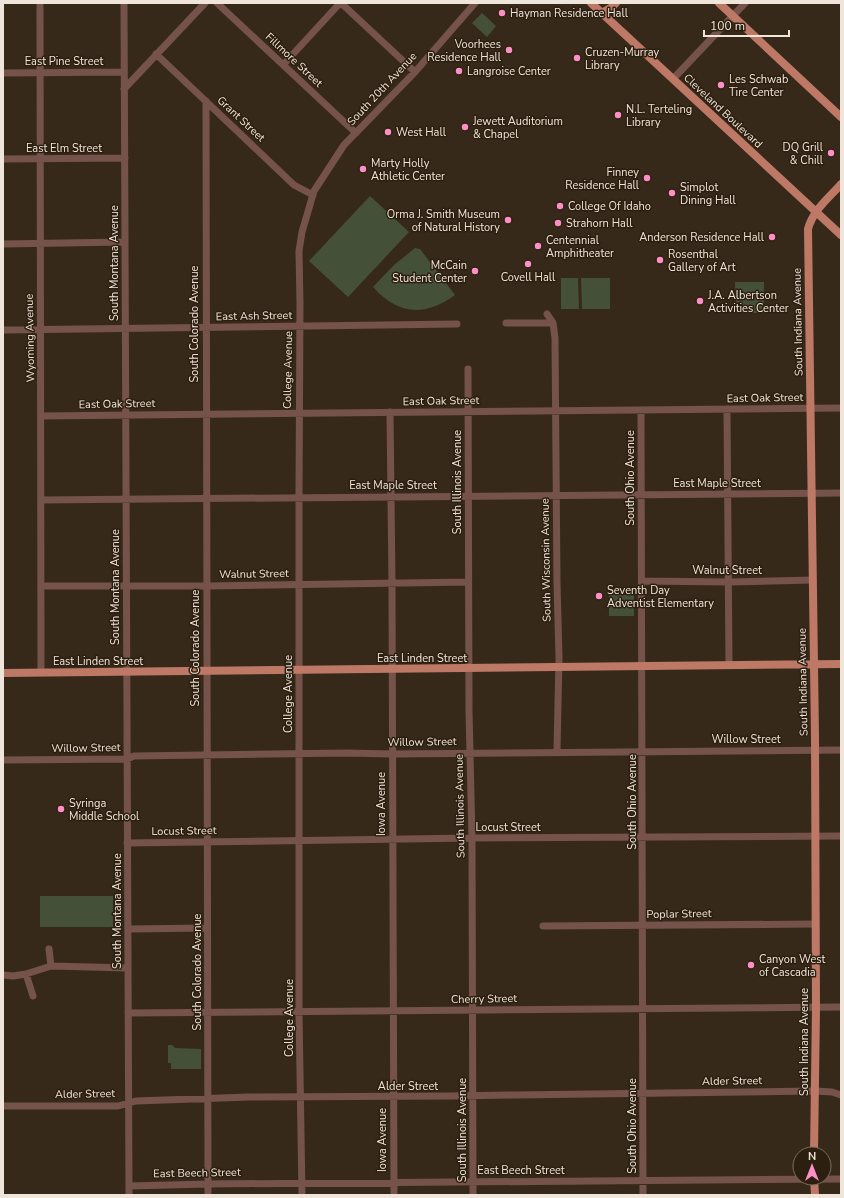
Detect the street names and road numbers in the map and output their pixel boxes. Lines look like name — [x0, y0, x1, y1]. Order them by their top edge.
street label: Fillmore Street — [262, 30, 326, 91]
street label: South 20th Avenue — [344, 49, 420, 129]
street label: East Pine Street — [25, 54, 103, 69]
street label: Cleveland Boulevard — [680, 70, 766, 152]
street label: Grant Street — [214, 93, 268, 145]
street label: East Elm Street — [26, 141, 102, 156]
street label: South Montana Avenue — [107, 205, 122, 321]
street label: South Colorado Avenue — [187, 265, 202, 382]
street label: South Indiana Avenue — [790, 268, 806, 376]
street label: Wyoming Avenue — [22, 294, 38, 382]
street label: East Ash Street — [216, 308, 292, 324]
street label: College Avenue — [280, 331, 296, 409]
street label: East Oak Street — [727, 390, 804, 406]
street label: East Oak Street — [403, 393, 480, 409]
street label: East Oak Street — [79, 396, 156, 412]
street label: South Illinois Avenue — [450, 430, 465, 534]
street label: South Ohio Avenue — [623, 430, 638, 526]
street label: East Maple Street — [673, 476, 761, 491]
street label: East Maple Street — [349, 478, 437, 493]
street label: South Wisconsin Avenue — [537, 498, 555, 622]
street label: South Montana Avenue — [108, 529, 123, 645]
street label: Walnut Street — [692, 563, 762, 578]
street label: Walnut Street — [219, 566, 289, 582]
street label: South Colorado Avenue — [188, 589, 203, 706]
street label: South Indiana Avenue — [795, 628, 811, 736]
street label: East Linden Street — [377, 651, 467, 666]
street label: East Linden Street — [53, 654, 143, 669]
street label: College Avenue — [281, 655, 296, 733]
street label: Willow Street — [711, 732, 781, 747]
street label: Willow Street — [387, 734, 457, 750]
street label: Willow Street — [51, 740, 121, 756]
street label: South Illinois Avenue — [452, 754, 468, 858]
street label: South Ohio Avenue — [625, 754, 640, 850]
street label: Iowa Avenue — [374, 772, 389, 836]
street label: Locust Street — [475, 820, 541, 835]
street label: Locust Street — [151, 823, 217, 839]
street label: South Montana Avenue — [110, 853, 125, 969]
street label: Poplar Street — [646, 906, 712, 922]
street label: South Colorado Avenue — [190, 913, 205, 1030]
street label: College Avenue — [282, 979, 297, 1057]
street label: South Indiana Avenue — [797, 988, 812, 1096]
street label: Cherry Street — [451, 991, 517, 1007]
street label: Alder Street — [702, 1073, 762, 1089]
street label: South Illinois Avenue — [455, 1078, 470, 1182]
street label: South Ohio Avenue — [625, 1078, 640, 1174]
street label: Alder Street — [378, 1079, 438, 1094]
street label: Alder Street — [55, 1086, 115, 1102]
street label: Iowa Avenue — [375, 1108, 390, 1172]
street label: East Beech Street — [477, 1163, 565, 1178]
street label: East Beech Street — [153, 1165, 241, 1181]

